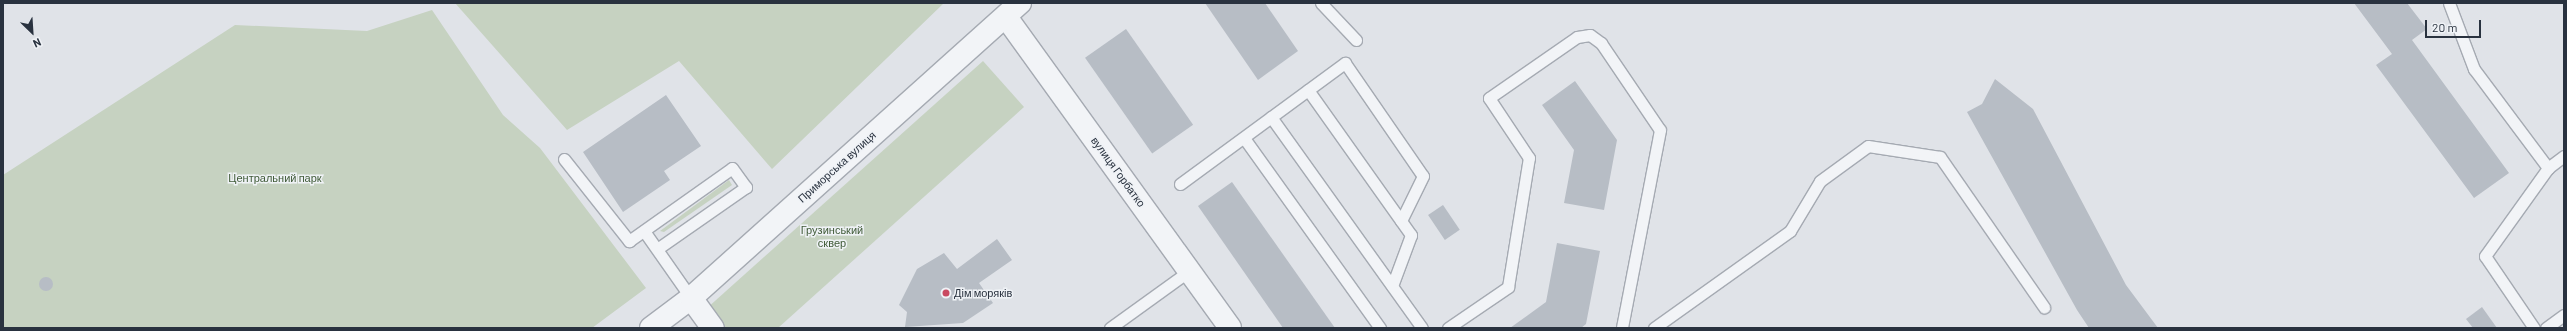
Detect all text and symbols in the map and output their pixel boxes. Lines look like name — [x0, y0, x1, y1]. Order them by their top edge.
north arrow — [12, 12, 52, 52]
scale bar — [2427, 12, 2483, 38]
text: 20 m — [2432, 20, 2458, 34]
text: N — [31, 36, 43, 51]
street label: Приморська вулиця — [795, 129, 879, 205]
street label: вулиця Горбатко — [1088, 134, 1148, 210]
park label: Центральний парк — [228, 171, 322, 185]
park label: Грузинський сквер — [801, 224, 863, 250]
place label: Дім моряків — [954, 286, 1012, 300]
marker: Дім моряків — [941, 288, 951, 298]

